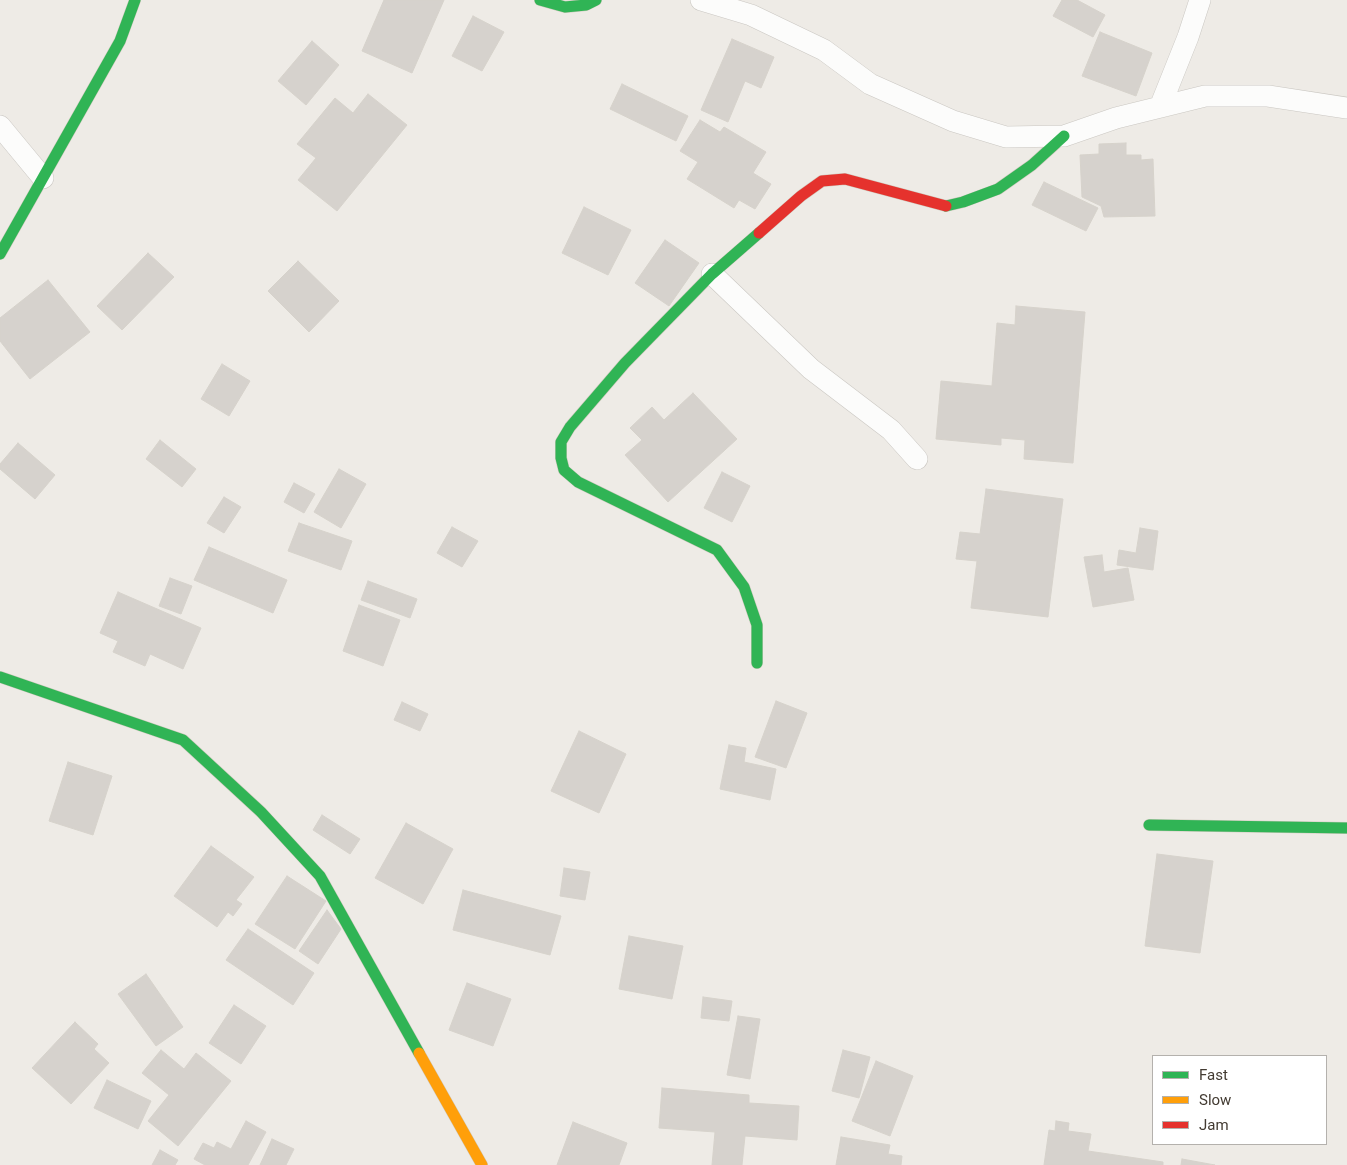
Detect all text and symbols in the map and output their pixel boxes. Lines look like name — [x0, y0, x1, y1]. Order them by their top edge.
legend — [1152, 1055, 1327, 1145]
text: Fast — [1199, 1066, 1228, 1084]
text: Slow — [1199, 1091, 1231, 1109]
text: Jam — [1199, 1116, 1229, 1134]

